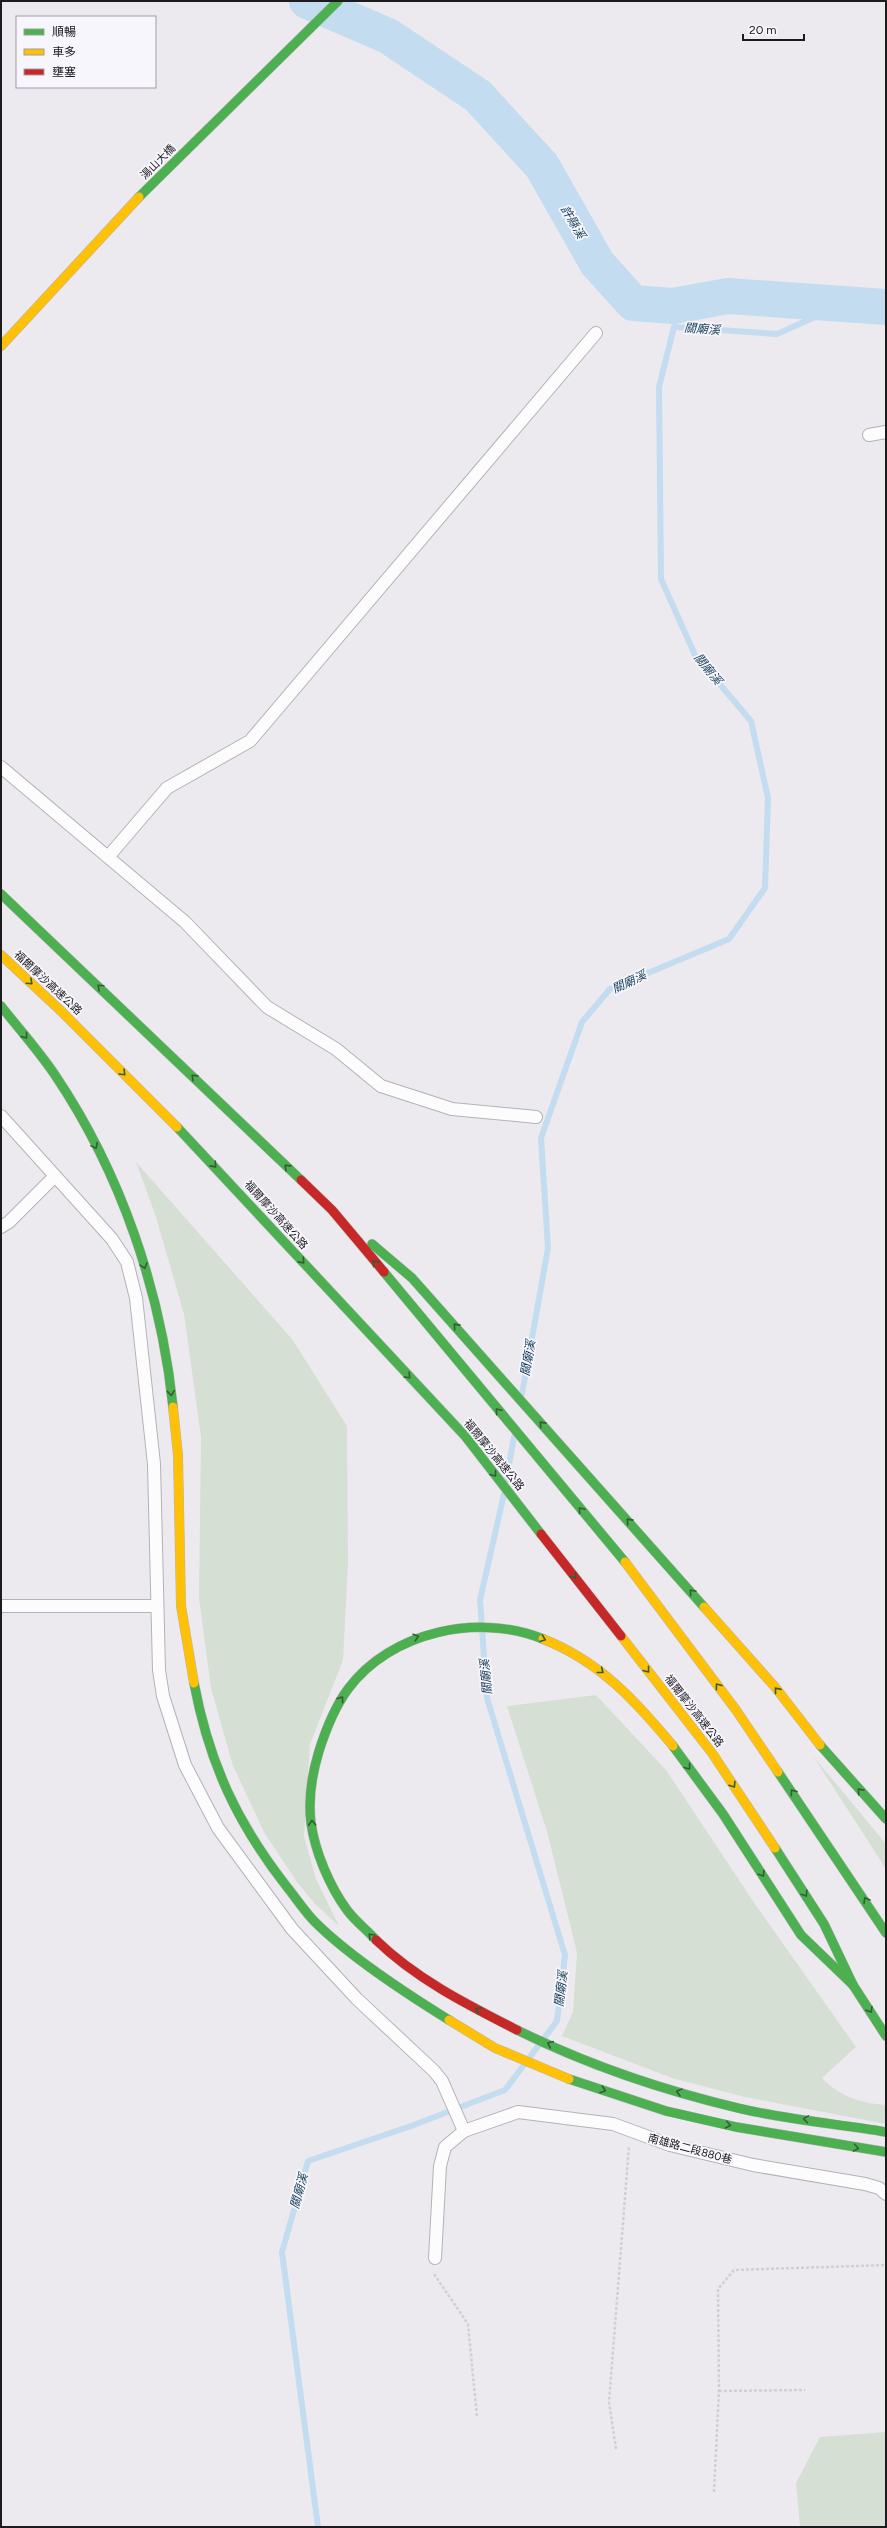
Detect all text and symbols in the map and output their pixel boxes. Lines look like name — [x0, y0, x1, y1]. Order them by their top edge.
legend — [16, 16, 156, 88]
scale bar — [743, 16, 804, 42]
text: 20 m — [749, 23, 777, 37]
text: 順暢 — [52, 25, 76, 39]
text: 車多 — [52, 45, 76, 59]
text: 壅塞 — [52, 65, 76, 79]
street label: 湯山大橋 — [138, 142, 178, 182]
water label: 許縣溪 — [558, 203, 589, 243]
water label: 關廟溪 — [684, 321, 722, 337]
water label: 關廟溪 — [691, 651, 726, 689]
street label: 福爾摩沙高速公路 — [11, 948, 85, 1018]
water label: 關廟溪 — [610, 967, 650, 996]
one-way arrow — [25, 977, 32, 984]
one-way arrow — [97, 984, 105, 991]
one-way arrow — [21, 1032, 28, 1039]
one-way arrow — [118, 1068, 126, 1076]
one-way arrow — [191, 1074, 199, 1082]
one-way arrow — [91, 1141, 98, 1149]
one-way arrow — [209, 1160, 217, 1168]
one-way arrow — [284, 1164, 292, 1172]
street label: 福爾摩沙高速公路 — [242, 1178, 310, 1252]
one-way arrow — [297, 1256, 304, 1264]
one-way arrow — [372, 1261, 379, 1268]
one-way arrow — [139, 1262, 148, 1269]
one-way arrow — [454, 1324, 461, 1331]
water label: 關廟溪 — [518, 1337, 538, 1377]
one-way arrow — [403, 1372, 410, 1379]
one-way arrow — [167, 1389, 176, 1396]
one-way arrow — [495, 1408, 502, 1415]
street label: 福爾摩沙高速公路 — [461, 1417, 527, 1493]
one-way arrow — [540, 1421, 547, 1428]
one-way arrow — [489, 1469, 496, 1476]
one-way arrow — [579, 1508, 586, 1515]
one-way arrow — [626, 1518, 633, 1525]
one-way arrow — [569, 1572, 576, 1579]
one-way arrow — [689, 1589, 696, 1597]
one-way arrow — [413, 1633, 420, 1642]
one-way arrow — [540, 1634, 547, 1643]
water label: 關廟溪 — [477, 1656, 495, 1696]
one-way arrow — [642, 1666, 649, 1673]
one-way arrow — [596, 1667, 603, 1674]
street label: 福爾摩沙高速公路 — [662, 1672, 726, 1750]
one-way arrow — [716, 1683, 723, 1690]
one-way arrow — [775, 1687, 782, 1695]
one-way arrow — [336, 1697, 343, 1704]
one-way arrow — [683, 1763, 690, 1770]
one-way arrow — [728, 1781, 736, 1788]
one-way arrow — [857, 1788, 864, 1795]
one-way arrow — [790, 1789, 798, 1796]
one-way arrow — [307, 1820, 316, 1826]
one-way arrow — [757, 1870, 765, 1877]
one-way arrow — [800, 1890, 807, 1897]
one-way arrow — [863, 1897, 870, 1904]
one-way arrow — [369, 1933, 376, 1941]
water label: 關廟溪 — [552, 1968, 570, 2008]
one-way arrow — [865, 2006, 872, 2013]
one-way arrow — [475, 2007, 482, 2014]
one-way arrow — [546, 2041, 554, 2049]
one-way arrow — [599, 2086, 606, 2094]
one-way arrow — [676, 2088, 682, 2096]
one-way arrow — [803, 2115, 809, 2124]
one-way arrow — [725, 2120, 731, 2128]
street label: 南雄路二段880巷 — [647, 2132, 733, 2166]
one-way arrow — [853, 2143, 859, 2152]
water label: 關廟溪 — [287, 2170, 311, 2210]

